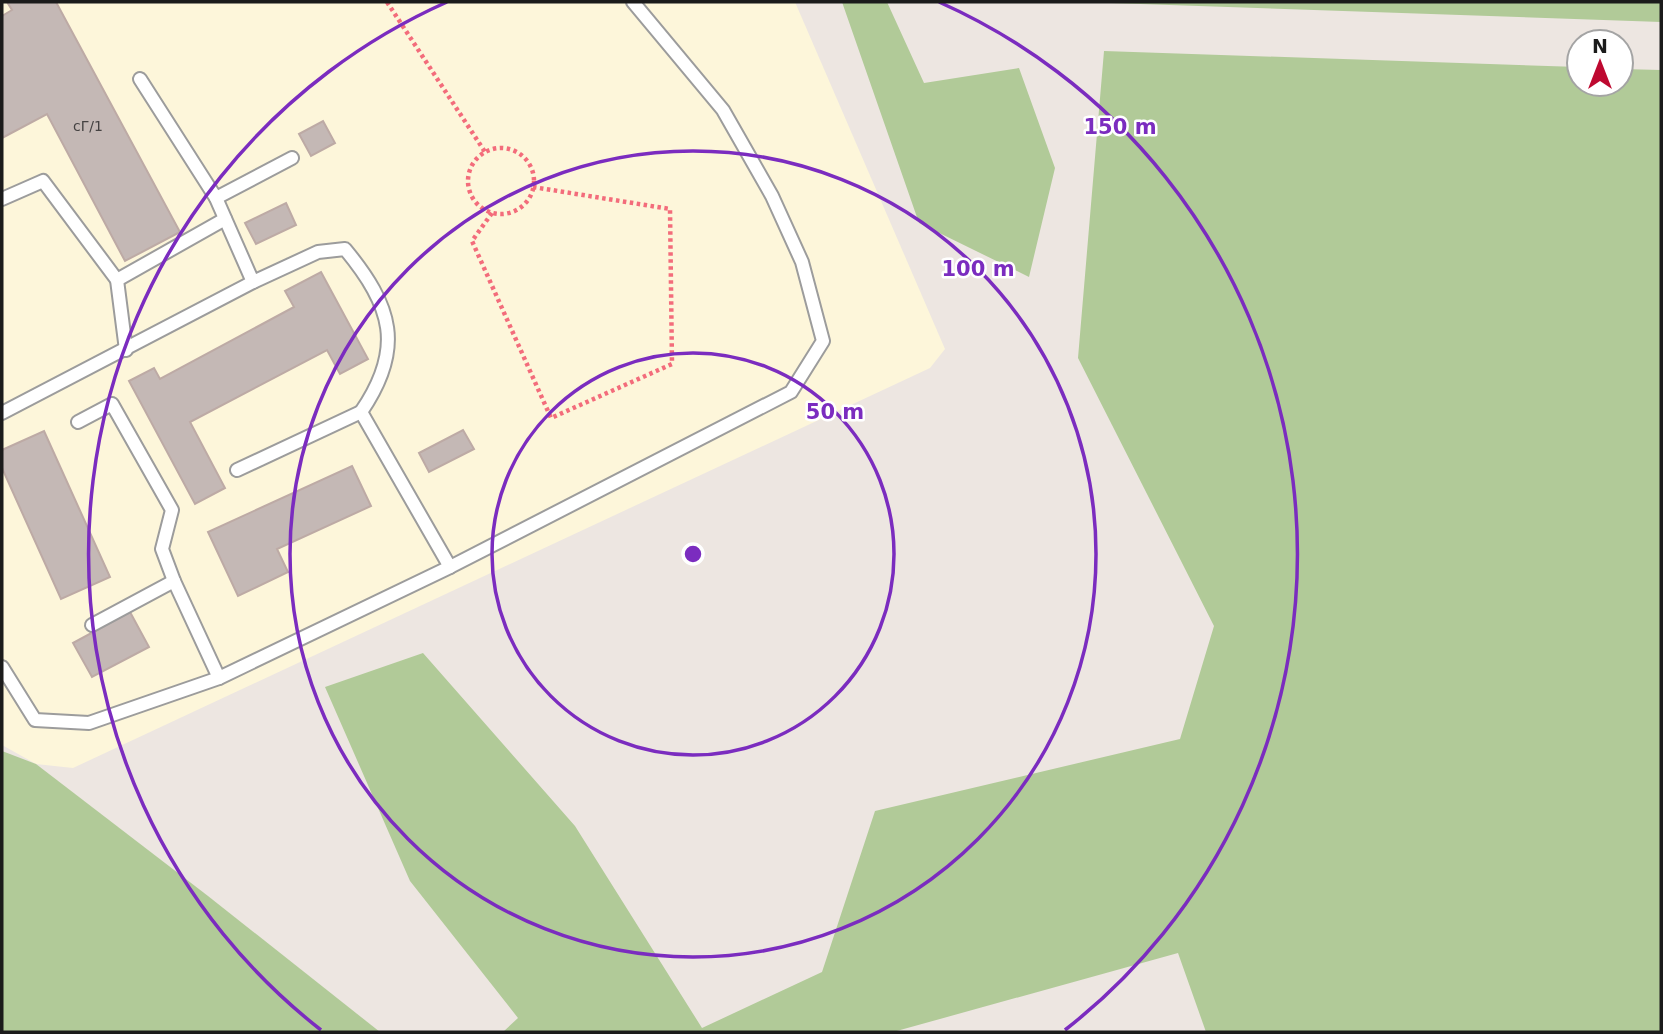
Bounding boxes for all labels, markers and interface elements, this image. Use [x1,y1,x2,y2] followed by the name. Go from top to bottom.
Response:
[1565,28,1635,98] north arrow
[1592,35,1608,57] text: N
[1083,115,1157,139] text: 150 m
[73,118,103,134] house number: сГ/1
[941,257,1015,281] text: 100 m
[806,400,864,424] text: 50 m
[681,542,705,566] centre of rings

